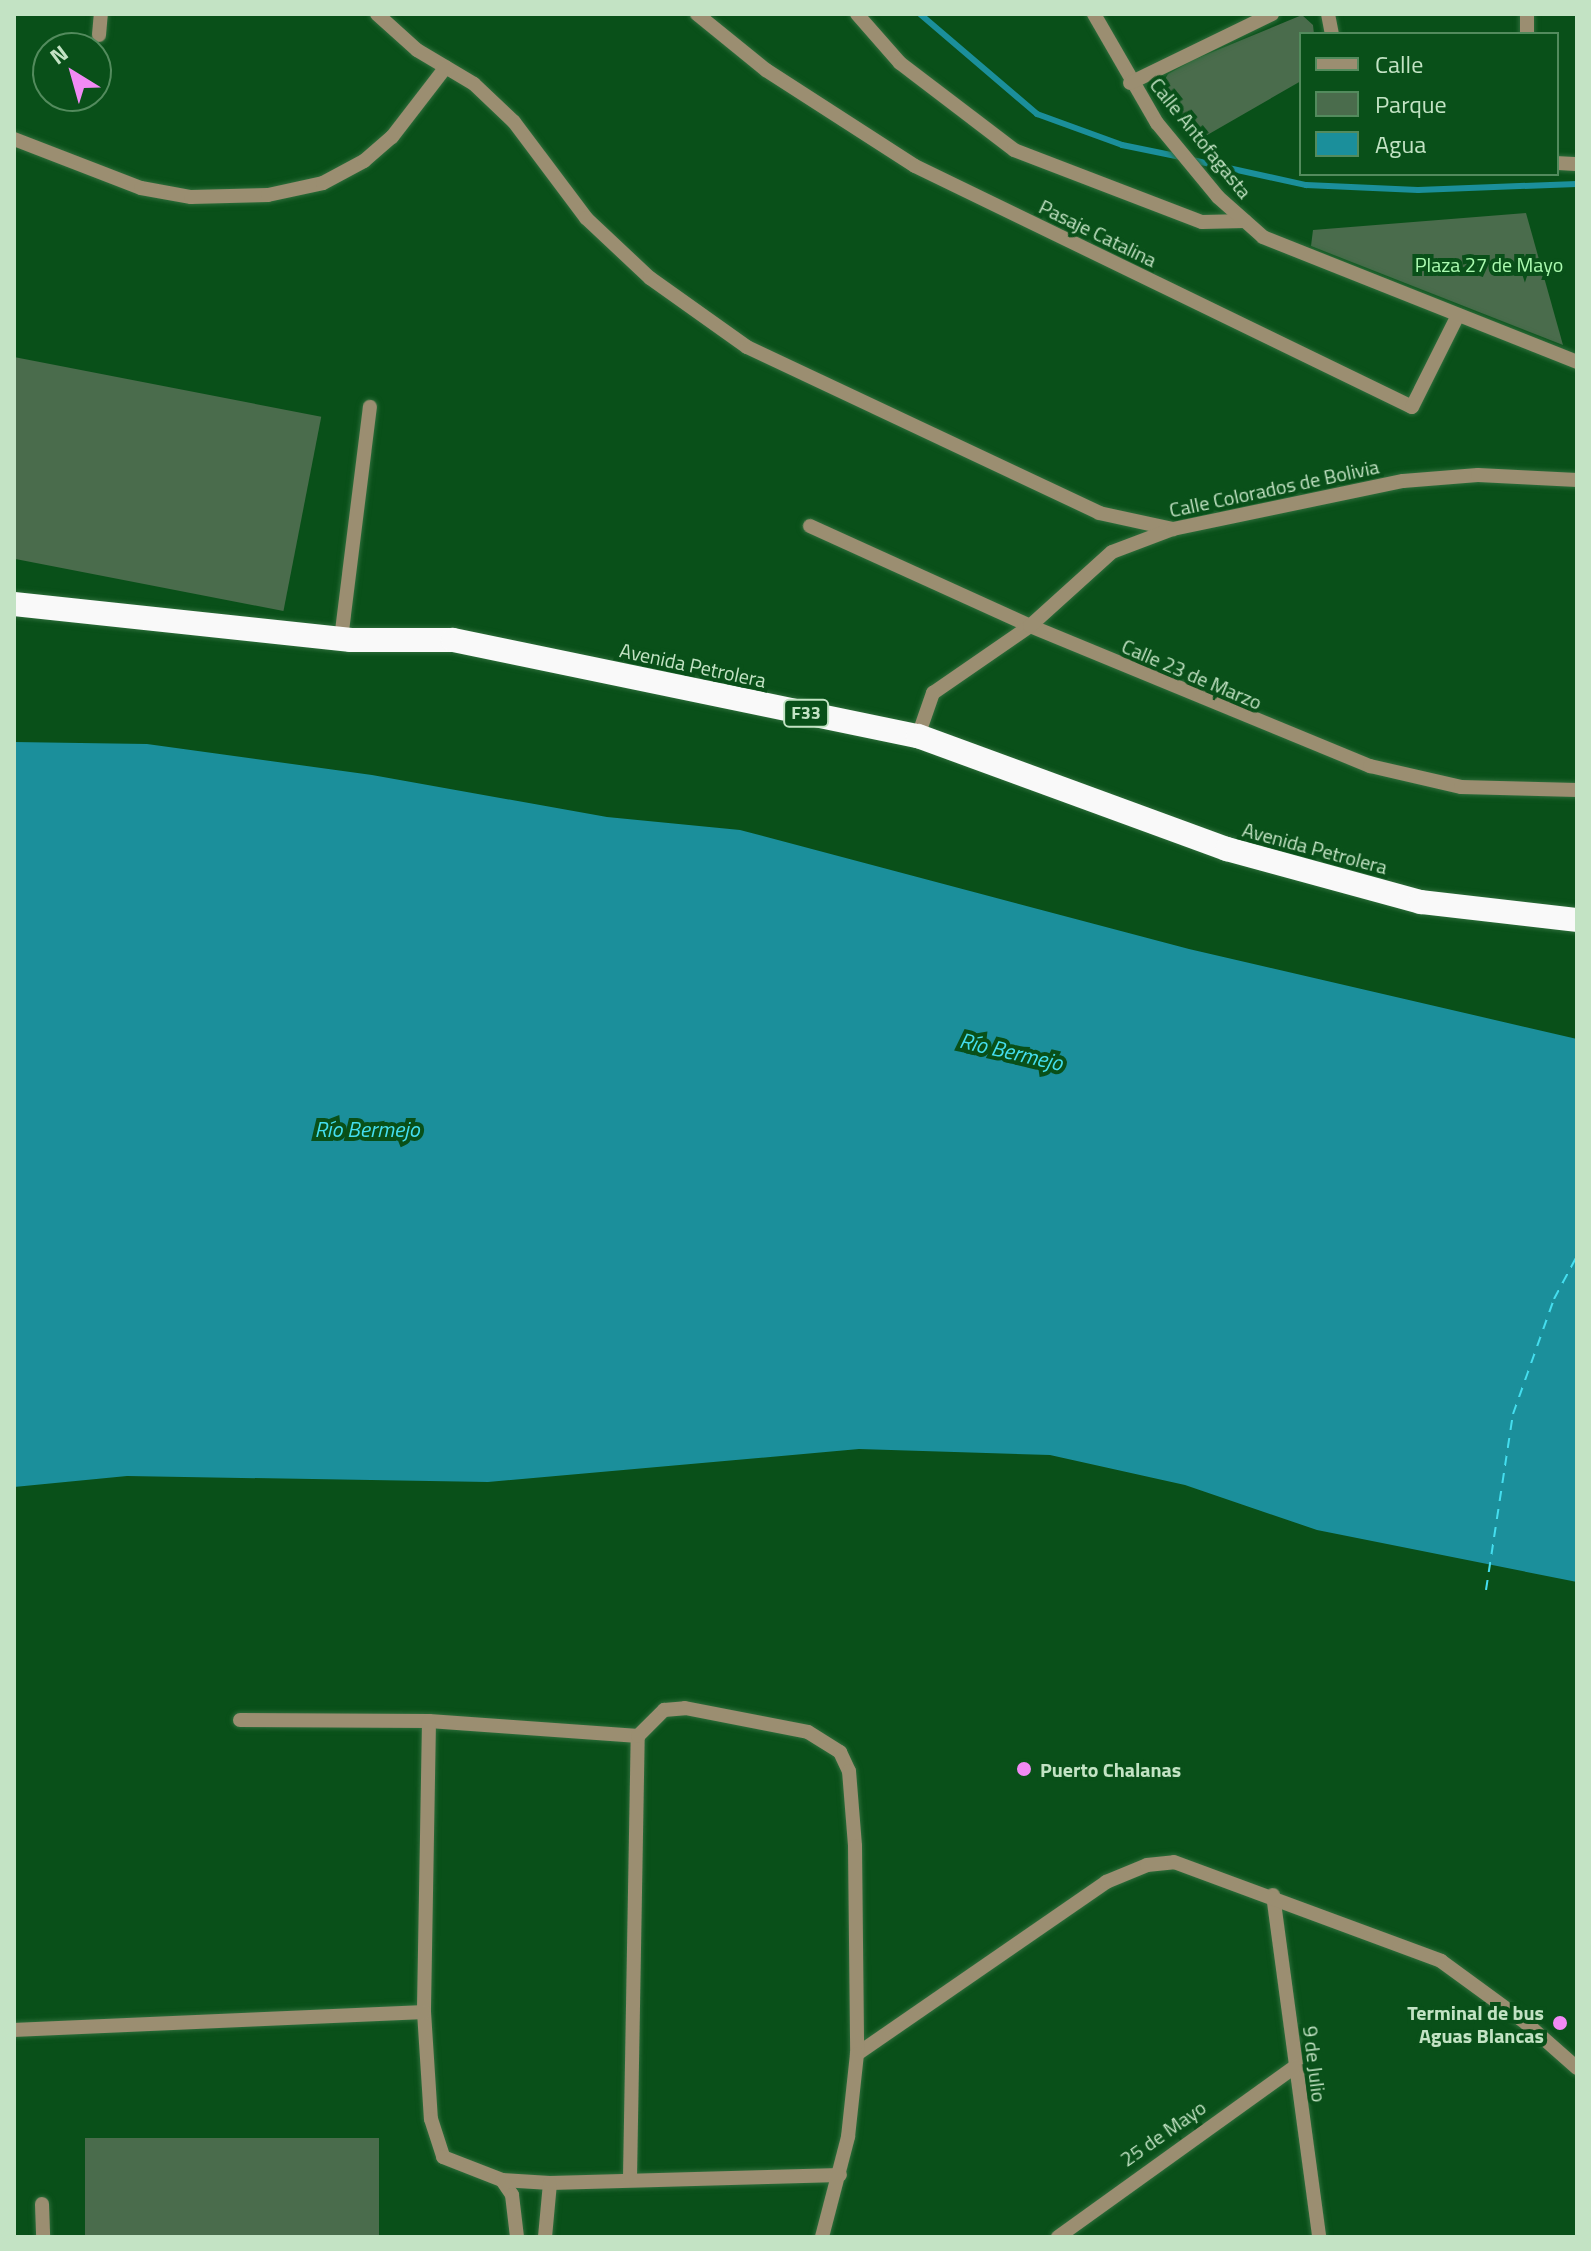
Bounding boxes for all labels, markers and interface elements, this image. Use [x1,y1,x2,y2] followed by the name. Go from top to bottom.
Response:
[32,32,112,112] north arrow
[1299,32,1559,176] legend
[42,36,75,73] text: N
[1375,46,1423,82] text: Calle
[1145,73,1257,203] street label: Calle Antofagasta
[1375,86,1447,122] text: Parque
[1375,126,1426,162] text: Agua
[1035,194,1161,272] street label: Pasaje Catalina
[1415,252,1563,276] park label: Plaza 27 de Mayo
[1167,454,1381,522] street label: Calle Colorados de Bolivia
[1118,634,1266,714] street label: Calle 23 de Marzo
[618,638,768,692] street label: Avenida Petrolera
[782,699,830,727] road number: F33
[1240,817,1390,879] street label: Avenida Petrolera
[957,1027,1065,1077] water label: Río Bermejo
[314,1117,420,1143] water label: Río Bermejo
[1040,1757,1181,1781] place label: Puerto Chalanas
[1015,1760,1033,1778] marker: Puerto Chalanas
[1407,2000,1544,2047] place label: Terminal de bus Aguas Blancas
[1551,2014,1569,2032] marker: Terminal de bus Aguas Blancas
[1298,2025,1332,2103] street label: 9 de Julio
[1116,2095,1210,2171] street label: 25 de Mayo

